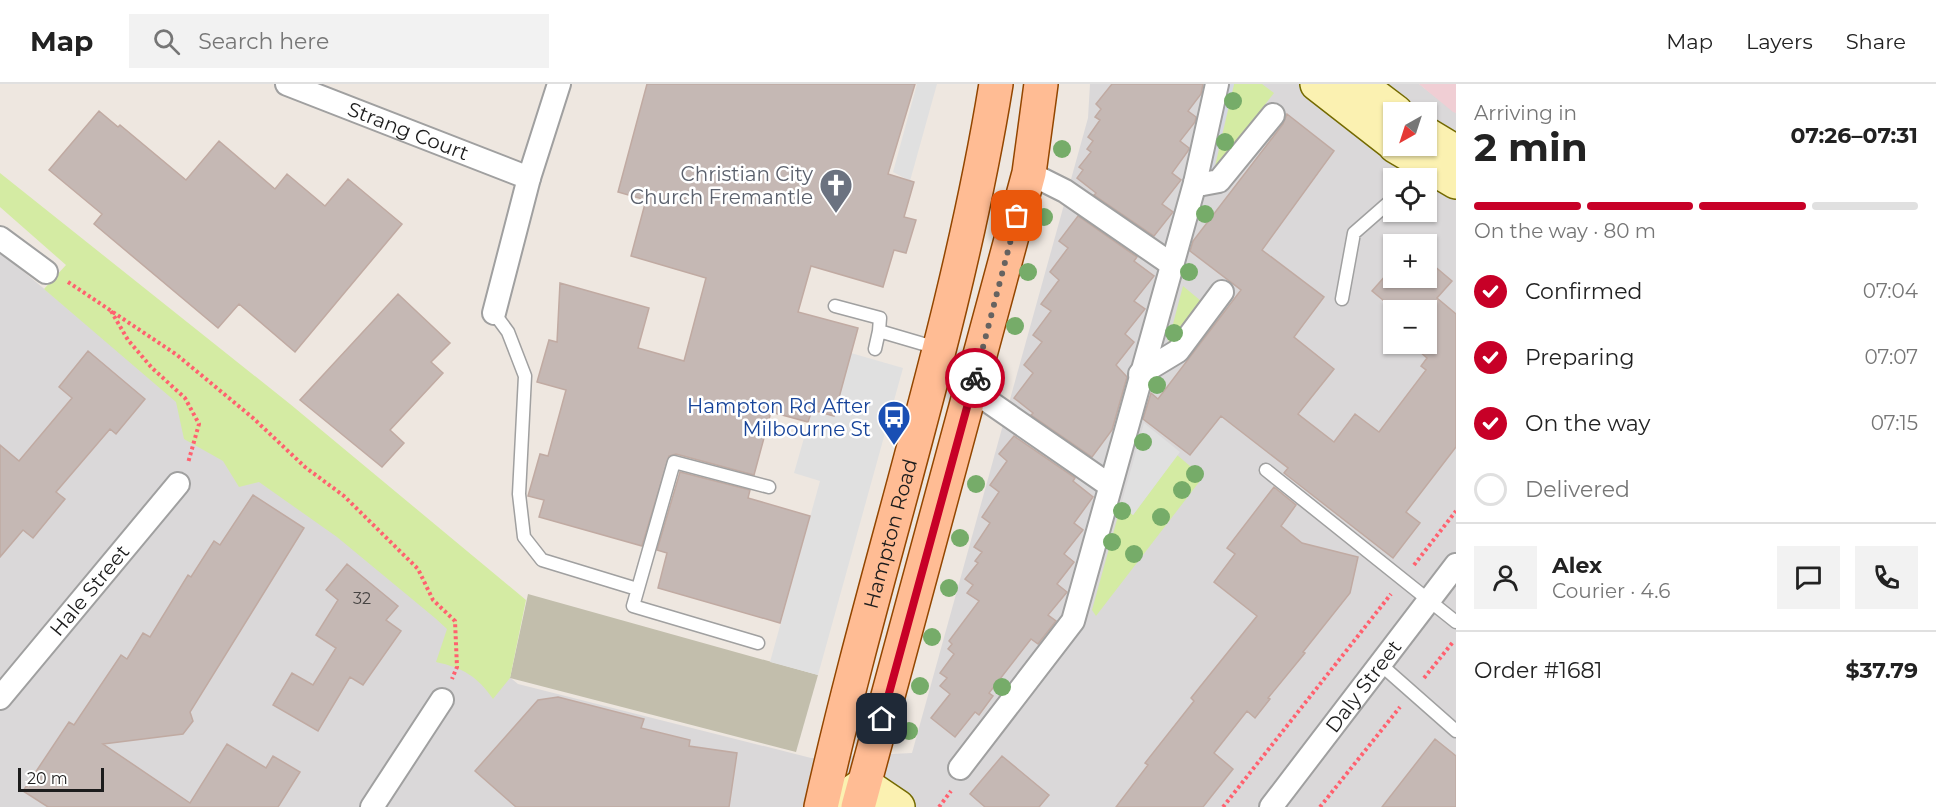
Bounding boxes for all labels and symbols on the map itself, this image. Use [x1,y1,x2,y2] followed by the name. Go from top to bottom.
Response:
[344,97,472,165] street label: Strang Court
[1383,102,1437,156] north arrow
[630,162,813,209] place label: Christian City Church Fremantle
[818,167,854,214] church icon: Christian City Church Fremantle
[991,190,1042,241] pin
[945,348,1005,408] courier
[687,394,871,441] place label: Hampton Rd After Milbourne St
[876,399,912,446] bus stop icon: Hampton Rd After Milbourne St
[859,456,922,611] street label: Hampton Road
[45,540,134,641] street label: Hale Street
[353,589,371,608] house number: 32
[1320,635,1406,737] street label: Daly Street
[856,693,907,744] pin
[18,765,104,792] scale bar

